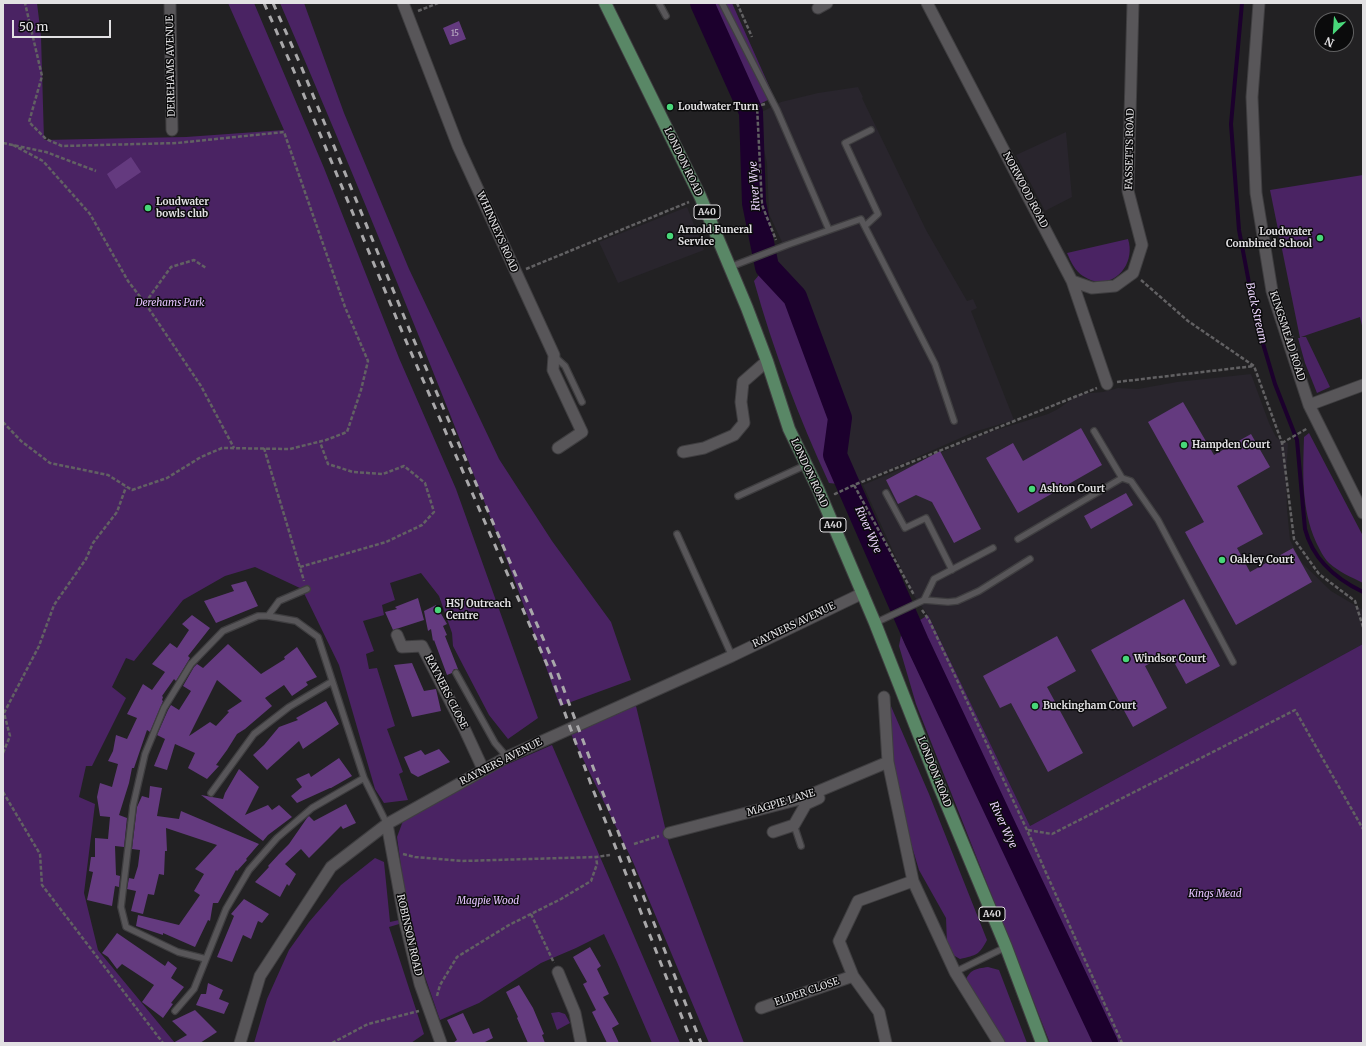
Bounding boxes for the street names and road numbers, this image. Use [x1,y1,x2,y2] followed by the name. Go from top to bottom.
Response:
[164,15,178,117] street label: DEREHAMS AVENUE
[1123,108,1137,190] street label: FASSETTS ROAD
[661,126,705,198] street label: LONDON ROAD
[1000,150,1050,230] street label: NORWOOD ROAD
[474,190,520,274] street label: WHINNEYS ROAD
[694,205,720,219] road number: A40
[1267,290,1307,382] street label: KINGSMEAD ROAD
[788,437,830,509] street label: LONDON ROAD
[820,518,846,532] road number: A40
[751,600,837,650] street label: RAYNERS AVENUE
[422,653,470,731] street label: RAYNERS CLOSE
[914,735,954,809] street label: LONDON ROAD
[458,736,544,788] street label: RAYNERS AVENUE
[745,787,817,819] street label: MAGPIE LANE
[394,893,424,977] street label: ROBINSON ROAD
[979,907,1005,921] road number: A40
[773,975,841,1009] street label: ELDER CLOSE

